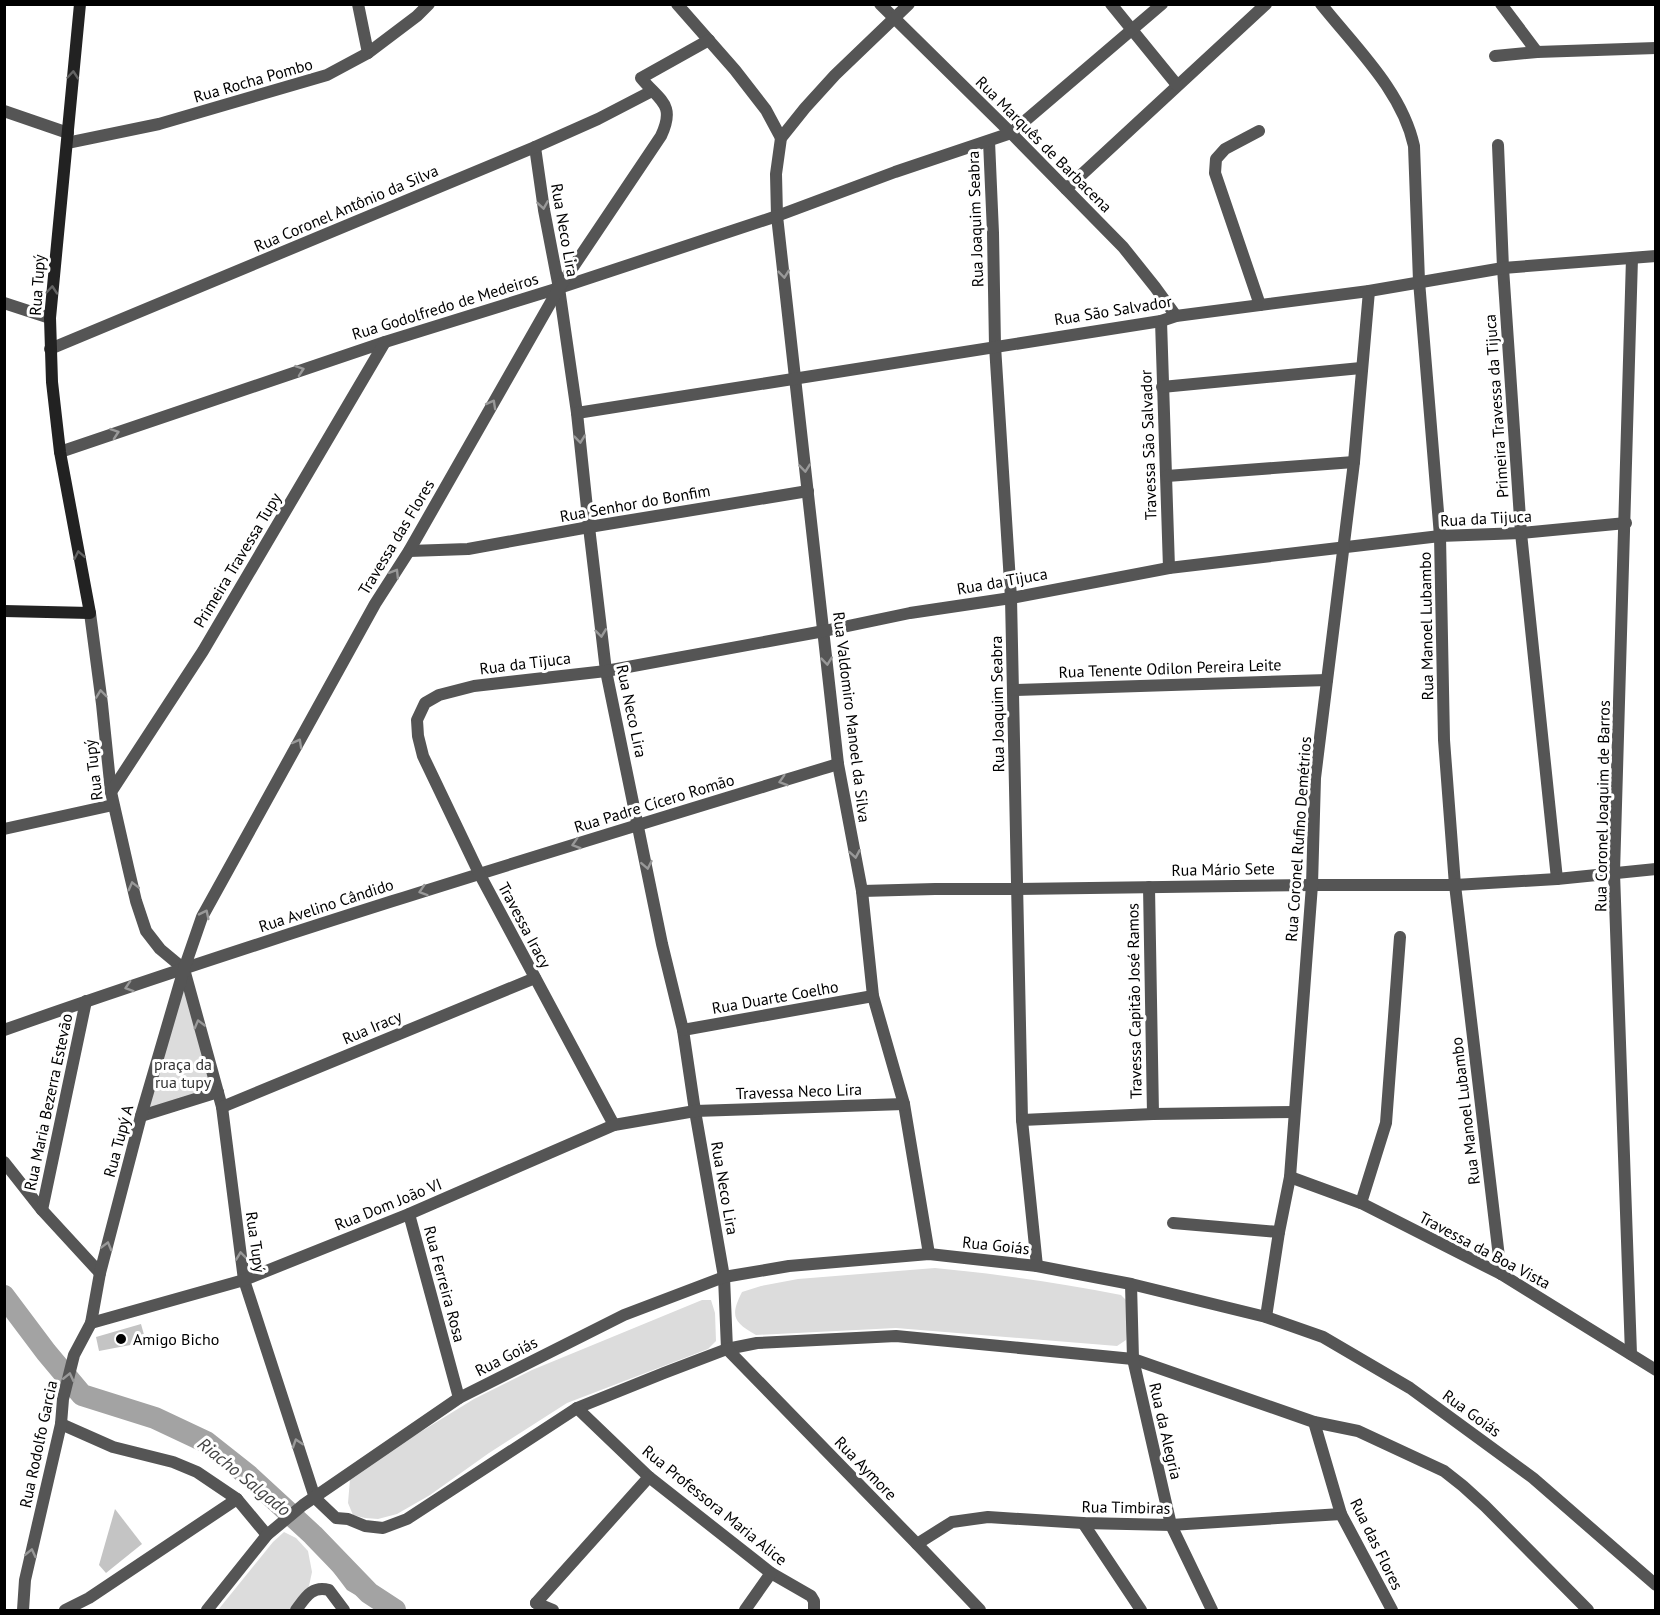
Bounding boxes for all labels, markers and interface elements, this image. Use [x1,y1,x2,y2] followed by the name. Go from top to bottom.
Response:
[191,53,315,107] street label: Rua Rocha Pombo
[66,70,79,79] one-way arrow
[972,72,1116,216] street label: Rua Marquês de Barbacena
[963,150,987,288] street label: Rua Joaquim Seabra
[251,160,441,256] street label: Rua Coronel Antônio da Silva
[547,182,583,278] street label: Rua Neco Lira
[537,200,549,210] one-way arrow
[25,253,49,316] street label: Rua Tupý
[349,268,541,344] street label: Rua Godolfredo de Medeiros
[777,269,789,278] one-way arrow
[45,286,58,295] one-way arrow
[1053,291,1174,329] street label: Rua São Salvador
[1480,313,1512,499] street label: Primeira Travessa da Tijuca
[294,365,305,378] one-way arrow
[1135,369,1161,521] street label: Travessa São Salvador
[484,400,496,410] one-way arrow
[109,427,120,440] one-way arrow
[573,435,586,444] one-way arrow
[798,463,811,472] one-way arrow
[354,475,439,598] street label: Travessa das Flores
[558,480,712,526] street label: Rua Senhor do Bonfim
[189,488,285,631] street label: Primeira Travessa Tupy
[1440,506,1532,530] street label: Rua da Tijuca
[73,551,86,561] one-way arrow
[1415,552,1437,700] street label: Rua Manoel Lubambo
[955,563,1049,599] street label: Rua da Tijuca
[387,569,398,580] one-way arrow
[829,610,875,824] street label: Rua Valdomiro Manoel da Silva
[595,628,607,637] one-way arrow
[986,635,1008,773] street label: Rua Joaquim Seabra
[478,647,572,679] street label: Rua da Tijuca
[1058,654,1282,682] street label: Rua Tenente Odilon Pereira Leite
[820,657,833,666] one-way arrow
[612,663,652,759] street label: Rua Neco Lira
[95,690,107,699] one-way arrow
[1590,700,1614,912] street label: Rua Coronel Joaquim de Barros
[1281,736,1315,942] street label: Rua Coronel Rufino Demétrios
[79,738,107,802] street label: Rua Tupý
[291,739,302,749] one-way arrow
[571,769,737,837] street label: Rua Padre Cícero Romão
[778,774,788,786] one-way arrow
[571,837,582,849] one-way arrow
[848,849,861,859] one-way arrow
[1171,858,1275,880] street label: Rua Mário Sete
[640,860,653,870] one-way arrow
[256,874,396,936] street label: Rua Avelino Cândido
[494,879,556,972] street label: Travessa Iracy
[127,881,140,891] one-way arrow
[418,884,429,897] one-way arrow
[1122,903,1146,1099] street label: Travessa Capitão José Ramos
[197,909,209,920] one-way arrow
[710,976,840,1018] street label: Rua Duarte Coelho
[124,980,135,992] one-way arrow
[339,1005,405,1048] street label: Rua Iracy
[19,1012,77,1192] street label: Rua Maria Bezerra Estevão
[194,1019,207,1029] one-way arrow
[1446,1036,1484,1186] street label: Rua Manoel Lubambo
[154,1054,212,1092] park label: praça da rua tupy
[736,1079,862,1103] street label: Travessa Neco Lira
[99,1102,137,1179] street label: Rua Tupý A
[707,1140,743,1236] street label: Rua Neco Lira
[332,1173,444,1235] street label: Rua Dom João VI
[1416,1207,1554,1293] street label: Travessa da Boa Vista
[242,1210,270,1274] street label: Rua Tupý
[420,1224,470,1344] street label: Rua Ferreira Rosa
[961,1232,1031,1259] street label: Rua Goiás
[100,1241,112,1251] one-way arrow
[235,1252,248,1261] one-way arrow
[133,1329,219,1349] place label: Amigo Bicho
[114,1332,128,1346] marker: Amigo Bicho
[471,1332,541,1380] street label: Rua Goiás
[61,1372,74,1382] one-way arrow
[15,1378,61,1510] street label: Rua Rodolfo Garcia
[1145,1381,1187,1481] street label: Rua da Alegria
[1439,1385,1505,1441] street label: Rua Goiás
[193,1432,295,1521] water label: Riacho Salgado
[831,1432,901,1504] street label: Rua Aymore
[291,1438,304,1449] one-way arrow
[639,1440,791,1570] street label: Rua Professora Maria Alice
[1346,1495,1408,1593] street label: Rua das Flores
[1081,1496,1171,1518] street label: Rua Timbiras
[24,1548,37,1558] one-way arrow

